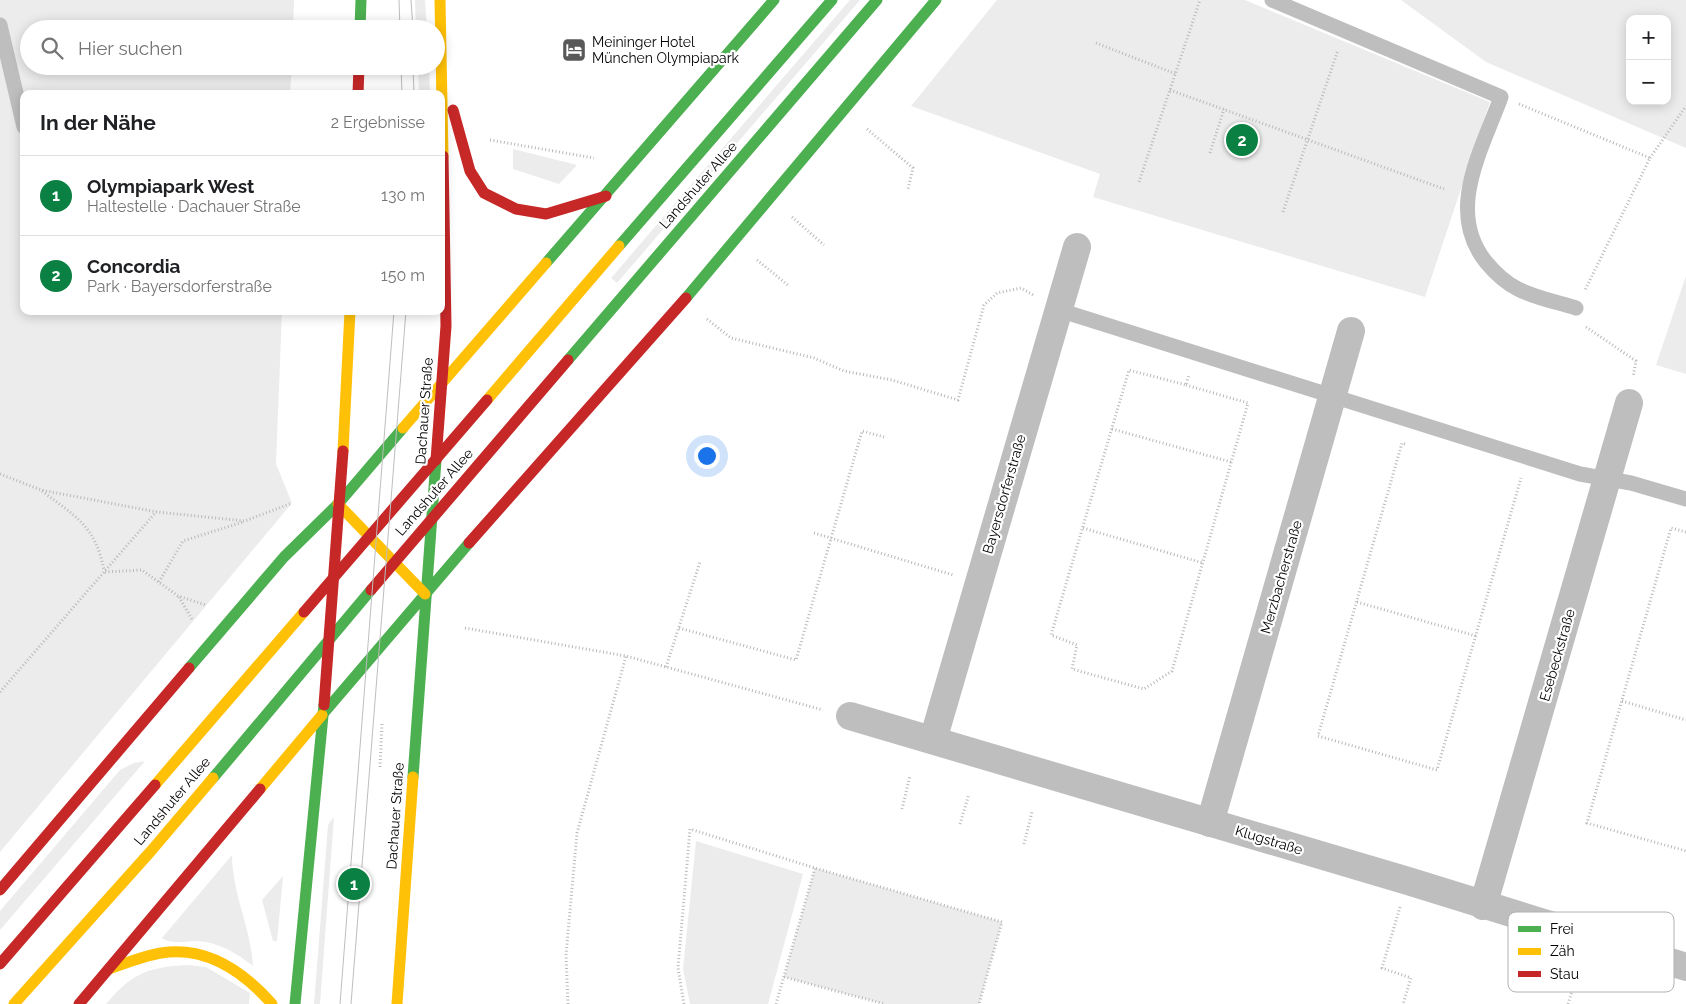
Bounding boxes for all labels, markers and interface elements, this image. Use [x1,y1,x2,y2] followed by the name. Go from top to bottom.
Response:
[1626,15,1671,105] map controls
[1626,15,1671,60] button: +
[20,20,445,75] search box
[38,34,66,62] icon: search
[592,34,740,66] place label: Meininger Hotel München Olympiapark
[78,37,183,59] text: Hier suchen
[561,37,587,63] hotel icon: Meininger Hotel München Olympiapark
[1626,60,1671,105] button: −
[40,110,156,135] text: In der Nähe
[331,113,425,132] text: 2 Ergebnisse
[1226,121,1258,159] pin: 2
[656,138,740,232] street label: Landshuter Allee
[87,175,254,197] text: Olympiapark West
[52,186,60,205] text: 1
[381,186,425,205] text: 130 m
[87,197,301,216] text: Haltestelle · Dachauer Straße
[87,255,180,277] text: Concordia
[51,266,61,285] text: 2
[381,266,425,285] text: 150 m
[87,277,272,296] text: Park · Bayersdorferstraße
[412,357,436,465] street label: Dachauer Straße
[979,433,1029,555] street label: Bayersdorferstraße
[694,443,720,469] your location
[392,445,476,539] street label: Landshuter Allee
[1257,518,1305,636] street label: Merzbacherstraße
[1536,607,1578,703] street label: Esebeckstraße
[131,754,213,848] street label: Landshuter Allee
[383,762,407,870] street label: Dachauer Straße
[1233,822,1305,858] street label: Klugstraße
[338,865,370,903] pin: 1
[1508,912,1674,992] legend
[1550,921,1574,937] text: Frei
[1550,943,1575,959] text: Zäh
[1550,966,1579,982] text: Stau

